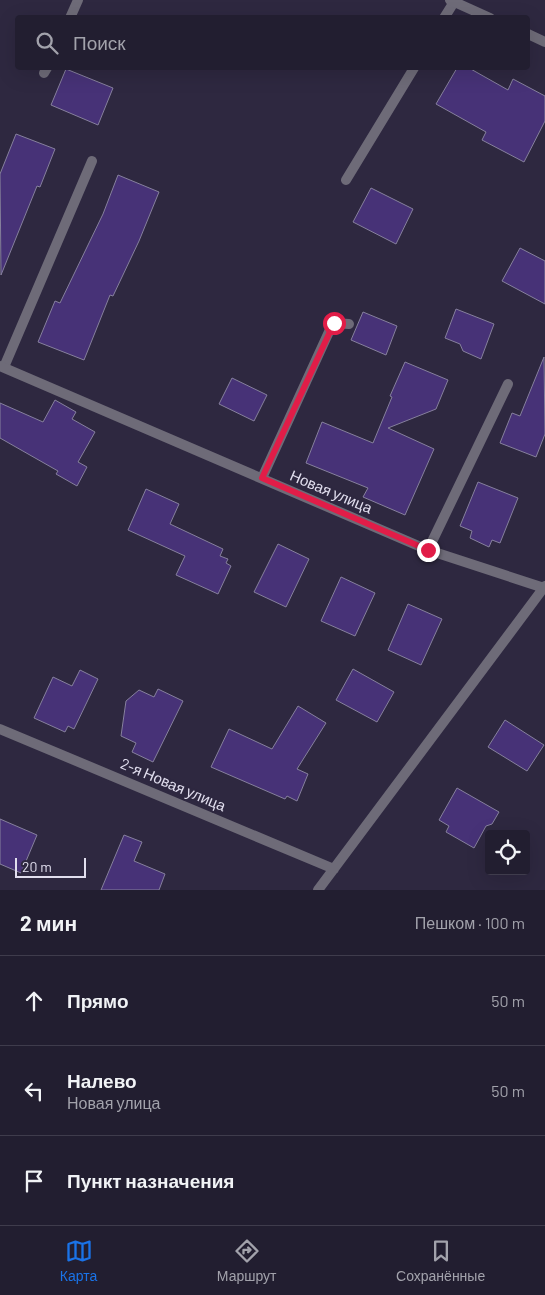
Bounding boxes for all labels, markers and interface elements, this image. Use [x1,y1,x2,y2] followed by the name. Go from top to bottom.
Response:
[15,15,530,70] search box
[33,29,61,57] icon: search
[73,31,126,54] text: Поиск
[323,312,346,335] route start
[288,466,376,517] street label: Новая улица
[417,539,440,562] route end
[118,754,229,815] street label: 2-я Новая улица
[485,830,530,875] map controls
[485,830,530,875] button: locate
[15,855,86,878] scale bar
[22,858,52,875] text: 20 m
[20,910,77,935] text: 2 мин
[415,913,525,932] text: Пешком · 100 m
[20,987,48,1015] icon: ahead
[67,989,129,1012] text: Прямо
[491,991,525,1010] text: 50 m
[67,1069,137,1092] text: Налево
[20,1077,48,1105] icon: left
[491,1081,525,1100] text: 50 m
[67,1093,161,1112] text: Новая улица
[20,1167,48,1195] icon: arrive
[67,1169,234,1192] text: Пункт назначения
[60,1237,97,1284] tab: Карта
[217,1237,276,1284] tab: Маршрут
[396,1237,485,1284] tab: Сохранённые

